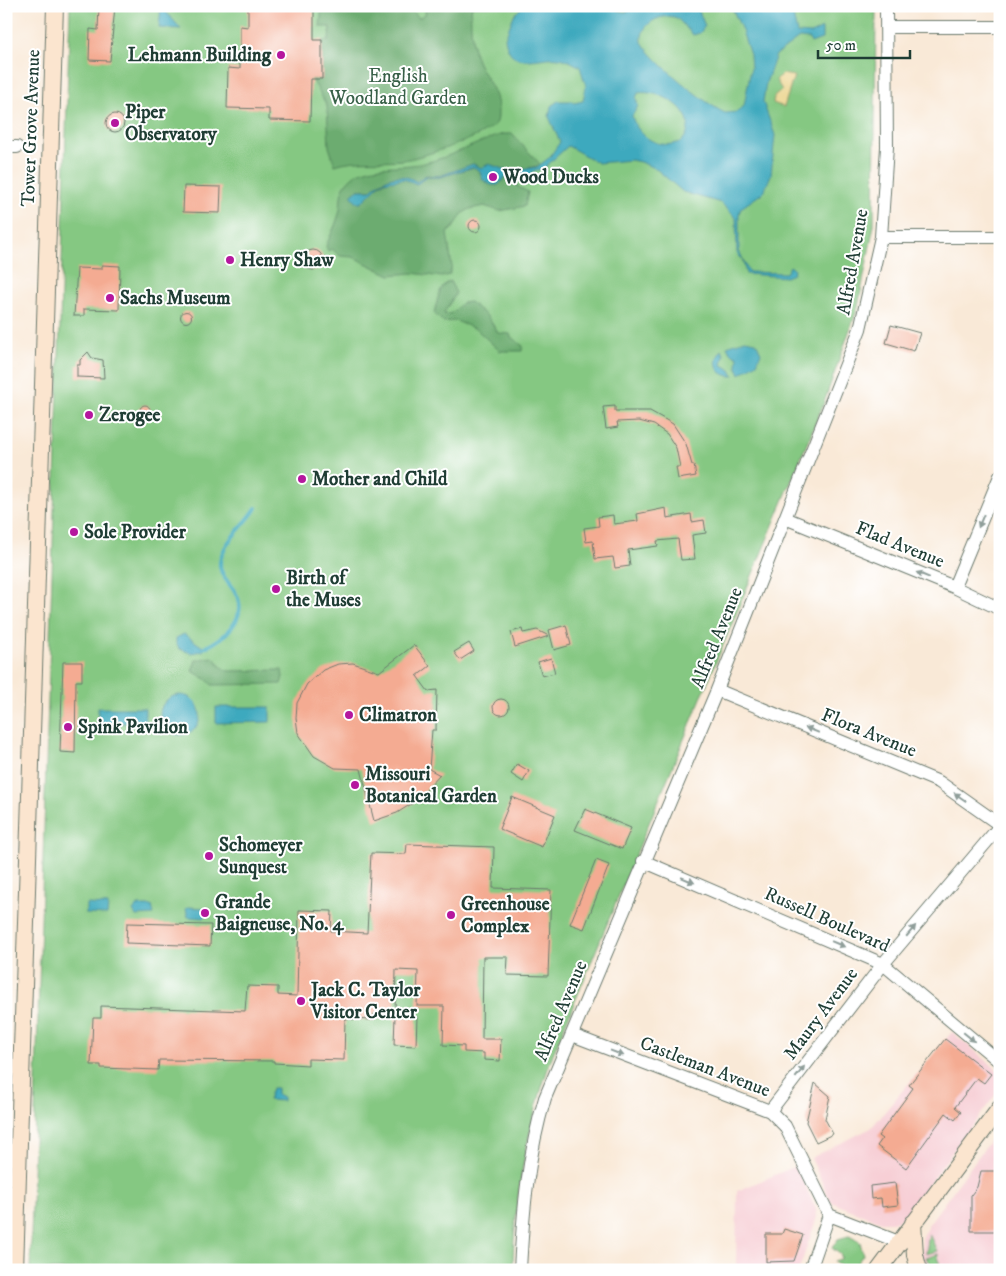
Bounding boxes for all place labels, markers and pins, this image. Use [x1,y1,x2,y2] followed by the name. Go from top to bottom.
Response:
[128,44,272,67] place label: Lehmann Building
[275,49,287,61] marker: Lehmann Building
[125,101,218,146] place label: Piper Observatory
[109,117,121,129] marker: Piper Observatory
[502,166,599,189] place label: Wood Ducks
[487,171,499,183] marker: Wood Ducks
[240,249,335,272] place label: Henry Shaw
[224,254,236,266] marker: Henry Shaw
[120,287,231,310] place label: Sachs Museum
[104,292,116,304] marker: Sachs Museum
[99,404,161,427] place label: Zerogee
[83,409,95,421] marker: Zerogee
[312,468,448,491] place label: Mother and Child
[296,473,308,485] marker: Mother and Child
[84,521,187,544] place label: Sole Provider
[68,526,80,538] marker: Sole Provider
[286,567,361,612] place label: Birth of the Muses
[270,583,282,595] marker: Birth of the Muses
[359,704,438,727] place label: Climatron
[343,709,355,721] marker: Climatron
[78,716,189,739] place label: Spink Pavilion
[62,721,74,733] marker: Spink Pavilion
[365,763,498,808] place label: Missouri Botanical Garden
[349,779,361,791] marker: Missouri Botanical Garden
[219,834,303,880] place label: Schomeyer Sunquest
[203,850,215,862] marker: Schomeyer Sunquest
[215,891,345,936] place label: Grande Baigneuse, No. 4
[461,893,550,938] place label: Greenhouse Complex
[199,907,211,919] marker: Grande Baigneuse, No. 4
[445,909,457,921] marker: Greenhouse Complex
[309,979,421,1024] place label: Jack C. Taylor Visitor Center
[295,995,307,1007] marker: Jack C. Taylor Visitor Center

